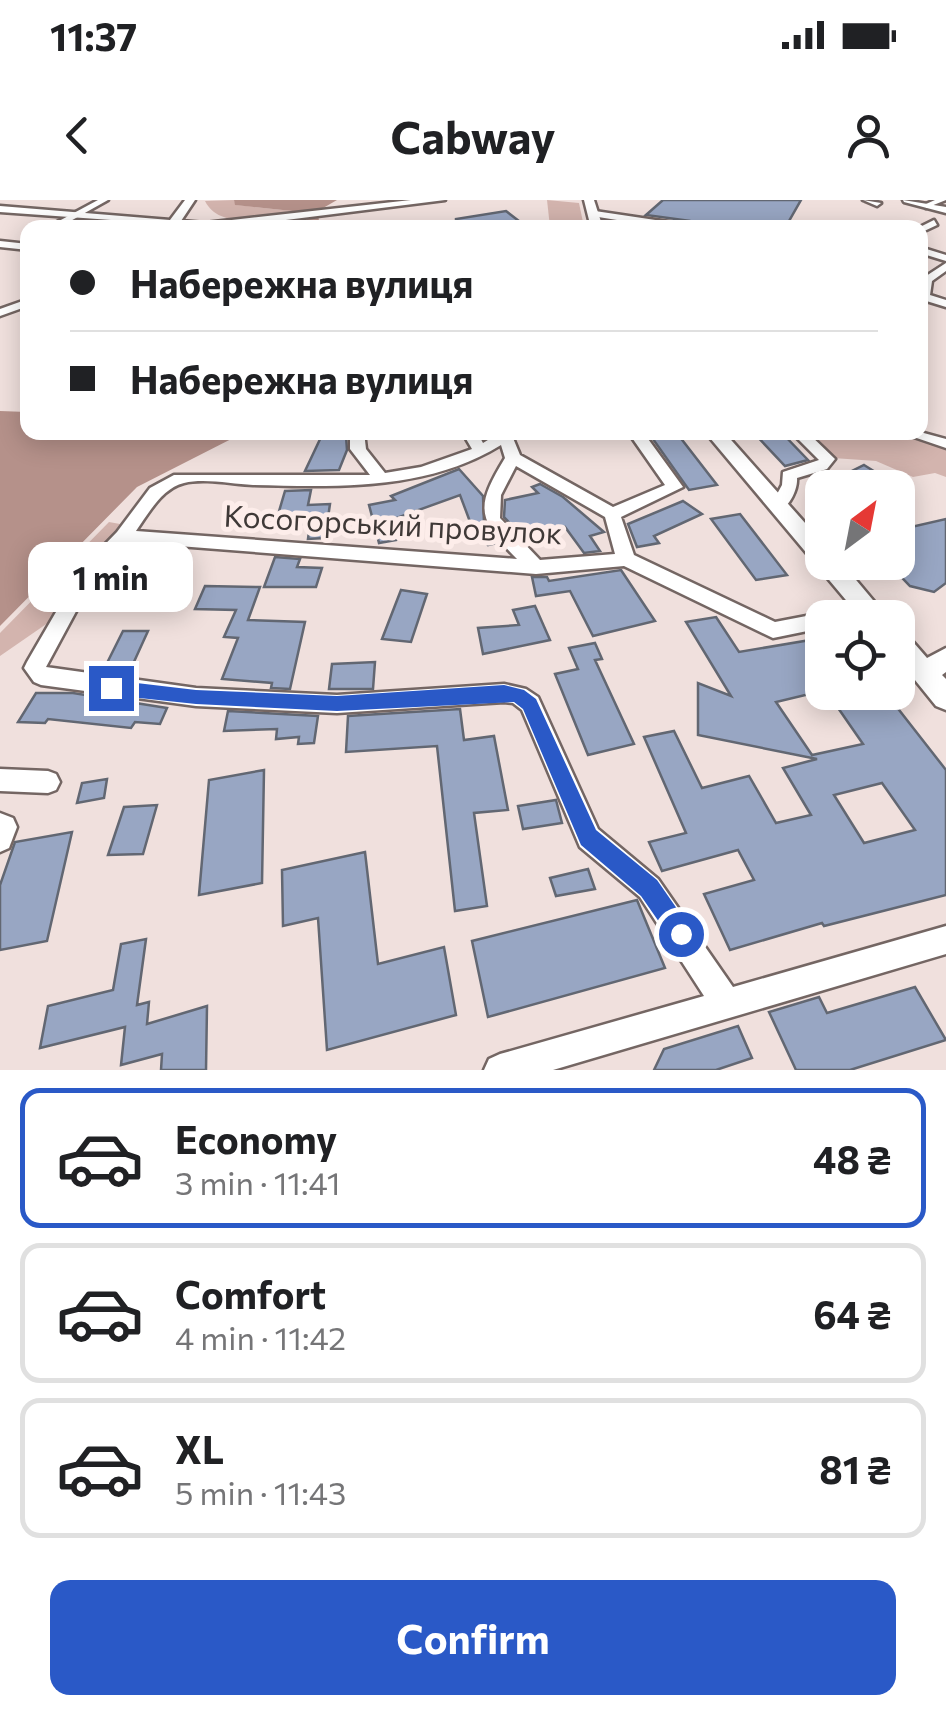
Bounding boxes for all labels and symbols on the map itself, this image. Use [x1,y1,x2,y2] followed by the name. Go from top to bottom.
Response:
[805,470,915,580] north arrow
[223,496,563,550] street label: Косогорський провулок
[28,543,194,613] callout: 1 min
[89,666,134,711] route end
[659,912,704,957] route start

